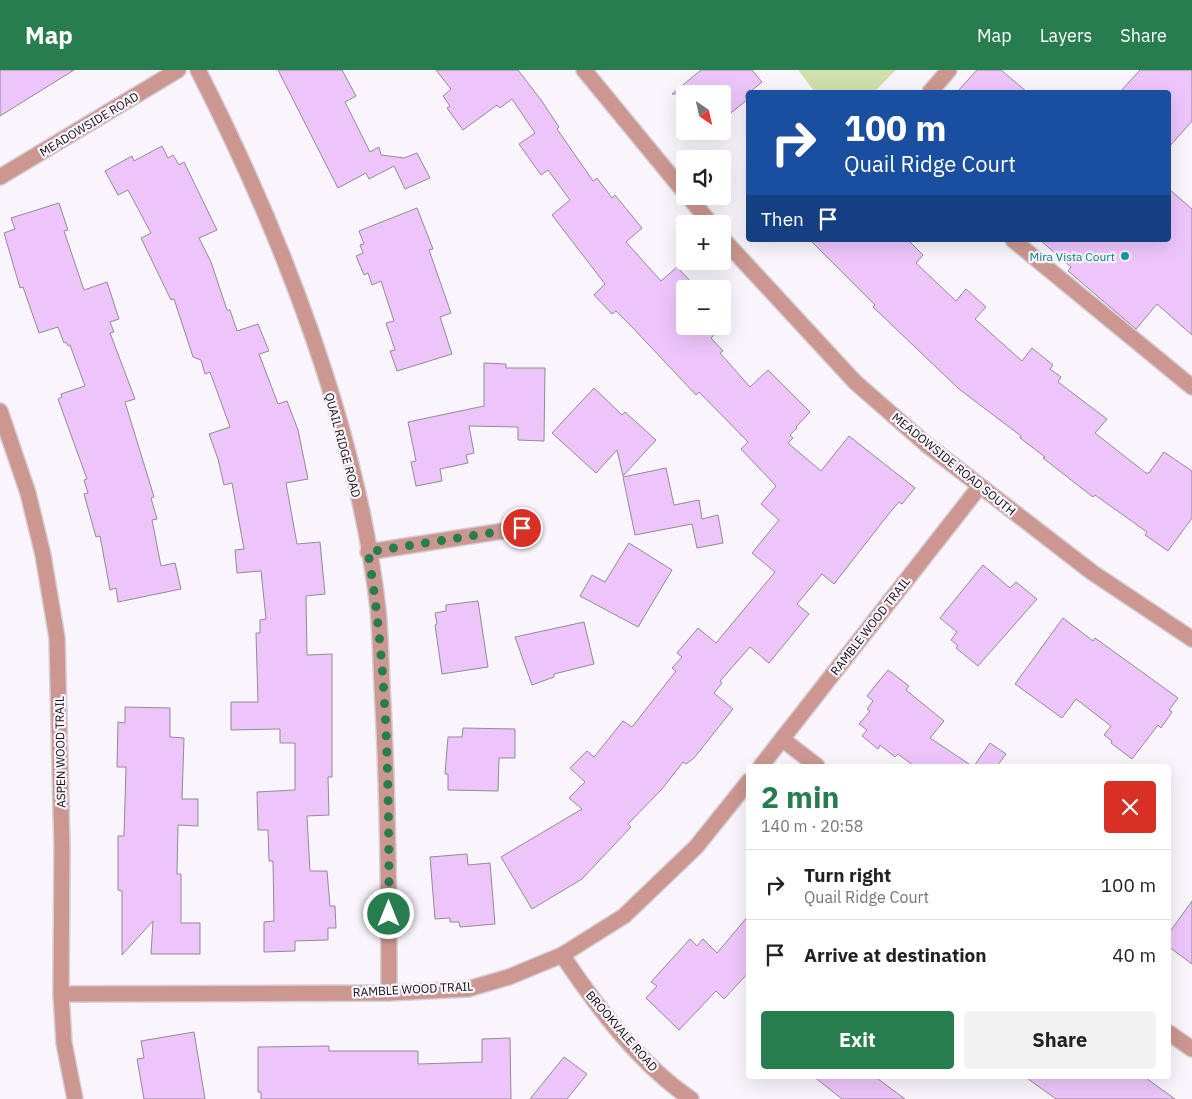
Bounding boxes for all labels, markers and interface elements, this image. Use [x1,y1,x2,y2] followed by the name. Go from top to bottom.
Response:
[25,19,73,51] text: Map
[977,24,1012,47] text: Map
[1040,24,1092,47] text: Layers
[1120,24,1167,47] text: Share
[676,85,731,140] north arrow
[676,85,731,335] map controls
[37,88,141,160] street label: MEADOWSIDE ROAD
[844,105,947,151] text: 100 m
[761,110,826,175] icon: right
[844,149,1016,178] text: Quail Ridge Court
[676,150,731,205] button: sound
[814,205,842,233] icon: arrive
[761,207,804,231] text: Then
[676,215,731,270] button: +
[1029,249,1115,264] place label: Mira Vista Court
[1119,250,1131,262] marker: Mira Vista Court
[676,280,731,335] button: −
[322,391,364,499] street label: QUAIL RIDGE ROAD
[889,409,1019,519] street label: MEADOWSIDE ROAD SOUTH
[501,507,543,549] pin
[508,514,536,542] icon: arrive
[827,574,913,678] street label: RAMBLE WOOD TRAIL
[52,696,68,808] street label: ASPEN WOOD TRAIL
[761,777,839,816] text: 2 min
[1104,781,1156,833] button: close
[761,816,863,836] text: 140 m · 20:58
[804,863,891,887] text: Turn right
[761,871,789,899] icon: right
[1101,873,1156,897] text: 100 m
[362,887,414,939] position arrow
[804,887,929,907] text: Quail Ridge Court
[761,941,789,969] icon: arrive
[804,943,987,967] text: Arrive at destination
[1112,943,1156,967] text: 40 m
[352,978,474,1000] street label: RAMBLE WOOD TRAIL
[583,988,661,1074] street label: BROOKVALE ROAD
[761,1011,954,1069] button: Exit
[964,1011,1156,1069] button: Share

